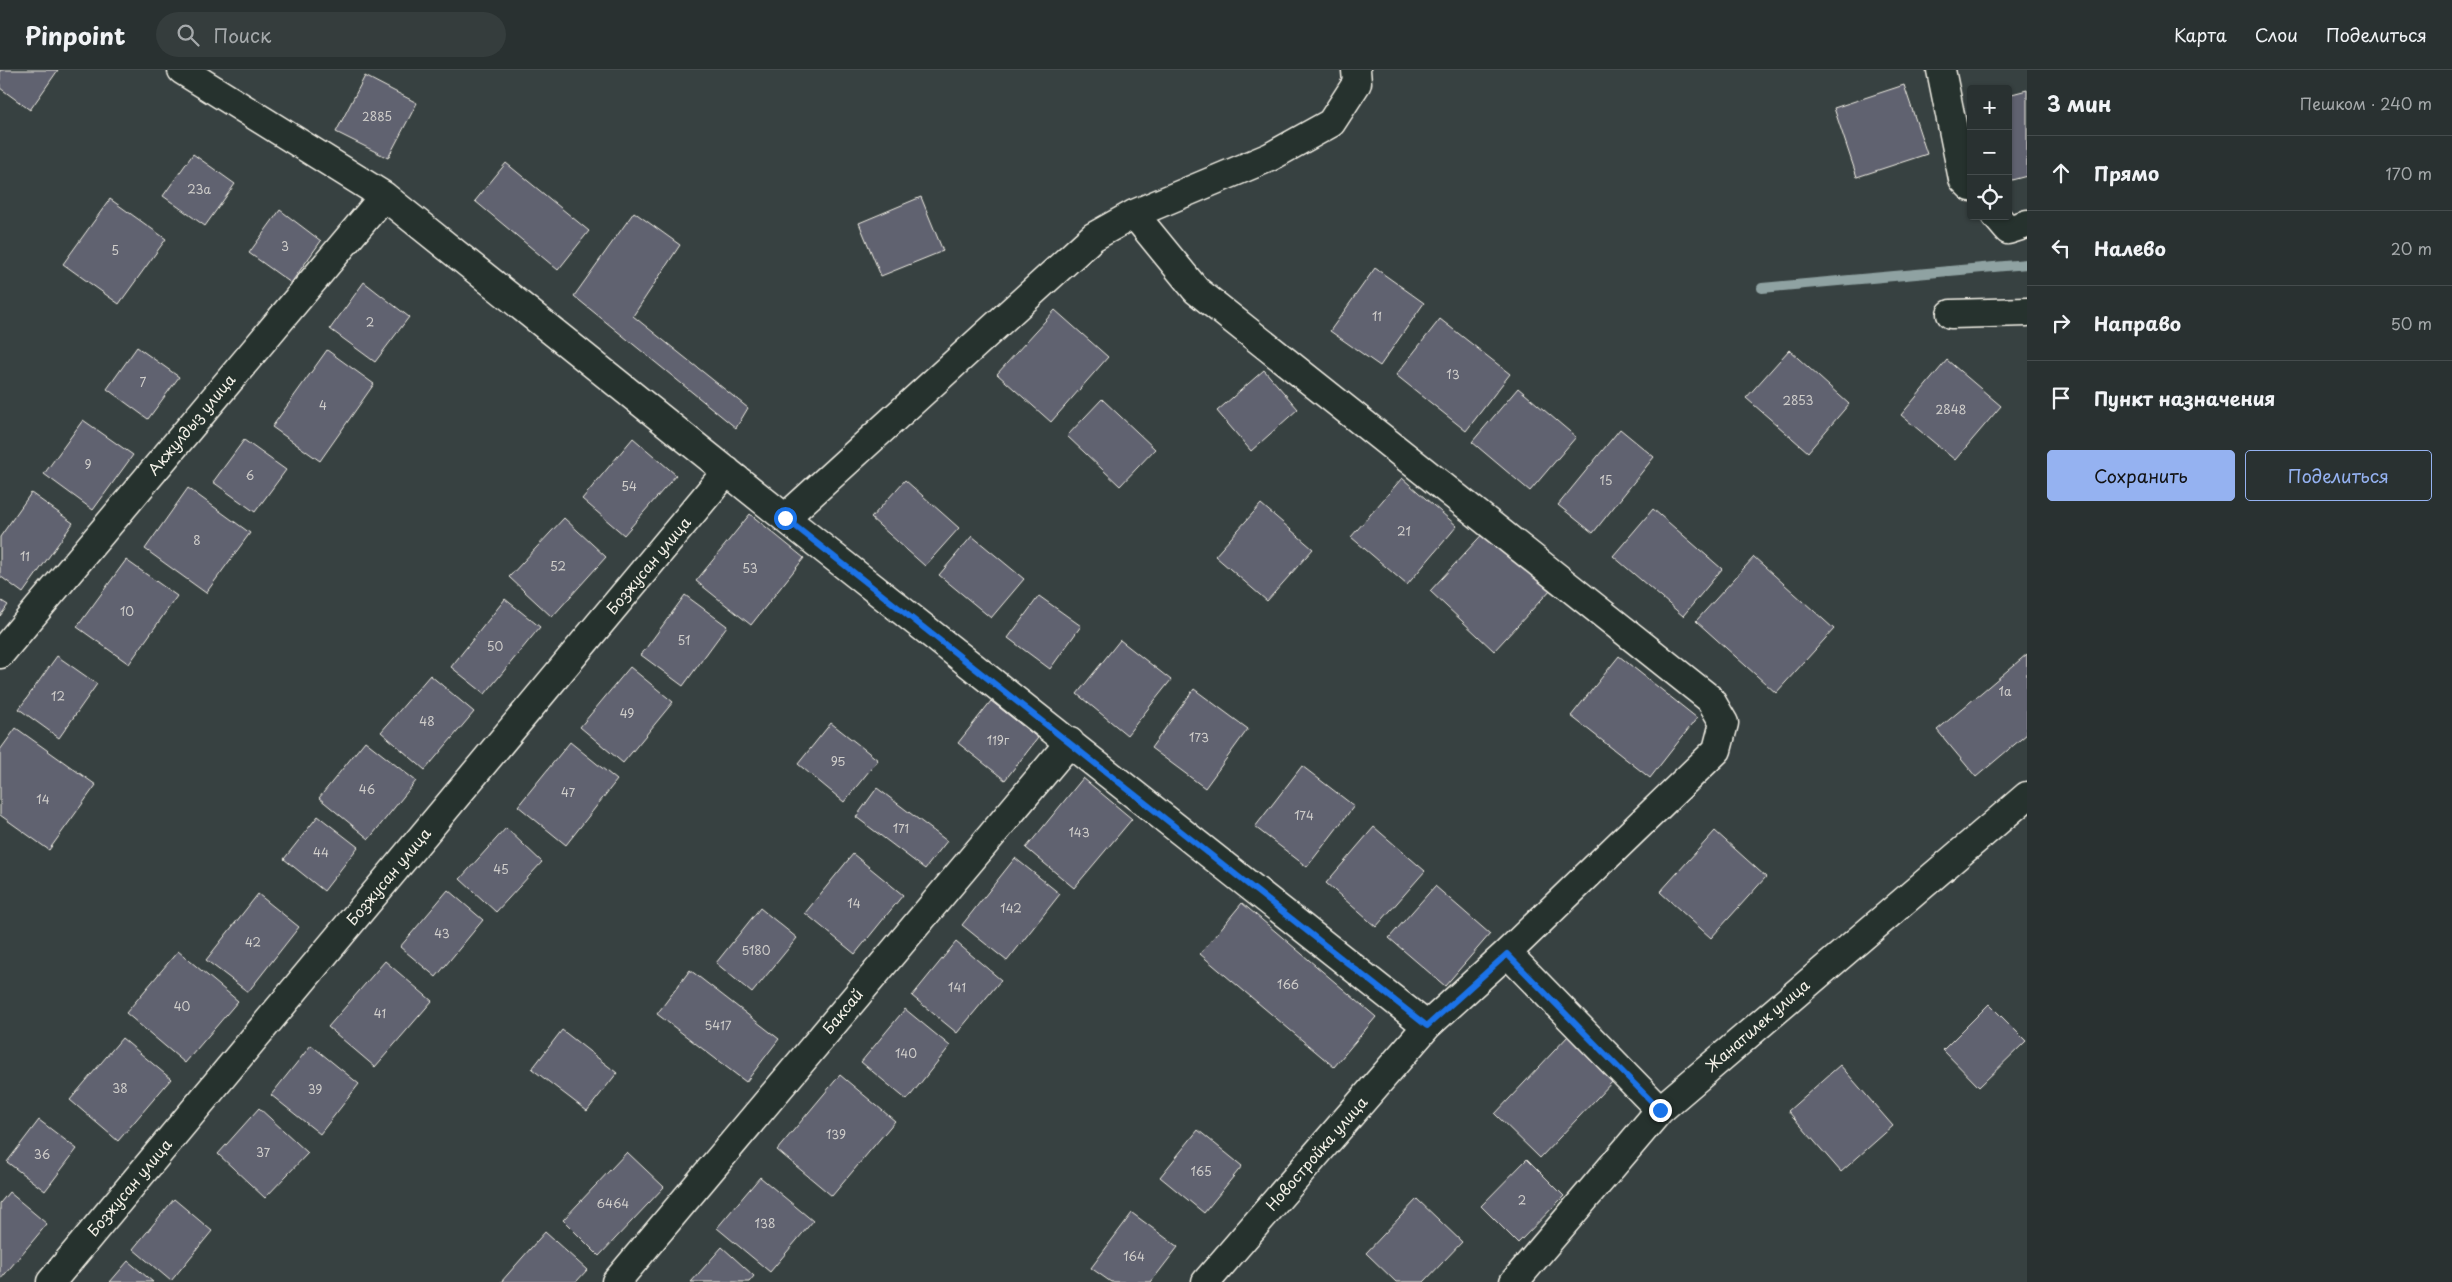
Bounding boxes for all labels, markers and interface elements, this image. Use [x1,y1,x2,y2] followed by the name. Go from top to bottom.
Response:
[156,12,506,57] search box
[25,17,126,53] text: Pinpoint
[174,21,202,49] icon: search
[214,21,271,49] text: Поиск
[2174,21,2227,48] text: Карта
[2255,21,2298,48] text: Слои
[2326,21,2427,48] text: Поделиться
[1967,85,2012,220] map controls
[1967,85,2012,130] button: +
[2047,87,2111,119] text: 3 мин
[2300,91,2432,115] text: Пешком · 240 m
[362,107,392,125] house number: 2885
[1967,130,2012,175] button: −
[2047,159,2075,187] icon: ahead
[2094,159,2159,187] text: Прямо
[2386,161,2432,185] text: 170 m
[1967,175,2012,220] button: locate
[187,180,211,198] house number: 23а
[2047,234,2075,262] icon: left
[2094,234,2166,262] text: Налево
[2391,236,2432,260] text: 20 m
[281,237,289,255] house number: 3
[111,241,119,259] house number: 5
[1372,307,1382,325] house number: 11
[2047,309,2075,337] icon: right
[2094,309,2181,337] text: Направо
[2391,311,2432,335] text: 50 m
[366,313,374,331] house number: 2
[1446,365,1460,383] house number: 13
[142,368,240,480] street label: Акжулдыз улица
[140,373,147,391] house number: 7
[2047,384,2075,412] icon: arrive
[2094,384,2275,412] text: Пункт назначения
[1782,391,1814,409] house number: 2853
[319,396,327,414] house number: 4
[1936,400,1967,418] house number: 2848
[2047,450,2235,501] button: Сохранить
[2245,450,2432,501] button: Поделиться
[84,455,92,473] house number: 9
[246,466,254,484] house number: 6
[1599,471,1613,489] house number: 15
[621,477,637,495] house number: 54
[774,507,797,530] route start
[600,511,696,619] street label: Бозжусан улица
[1397,522,1411,540] house number: 21
[193,531,201,549] house number: 8
[20,547,30,565] house number: 11
[550,557,566,575] house number: 52
[742,559,758,577] house number: 53
[120,602,134,620] house number: 10
[678,631,690,649] house number: 51
[487,637,503,655] house number: 50
[1999,682,2012,700] house number: 1а
[51,687,65,705] house number: 12
[620,704,634,722] house number: 49
[419,712,435,730] house number: 48
[1189,728,1209,746] house number: 173
[987,731,1010,749] house number: 119г
[831,752,845,770] house number: 95
[359,780,375,798] house number: 46
[561,783,576,801] house number: 47
[36,790,50,808] house number: 14
[1294,806,1314,824] house number: 174
[893,819,909,837] house number: 171
[340,822,436,930] street label: Бозжусан улица
[1068,823,1090,841] house number: 143
[313,843,329,861] house number: 44
[493,860,509,878] house number: 45
[847,894,861,912] house number: 14
[1000,899,1022,917] house number: 142
[434,924,450,942] house number: 43
[245,933,261,951] house number: 42
[741,941,771,959] house number: 5180
[1699,973,1814,1077] street label: Жанатилек улица
[1277,975,1299,993] house number: 166
[948,978,966,996] house number: 141
[816,983,868,1039] street label: Баксай
[174,997,191,1015] house number: 40
[374,1004,386,1022] house number: 41
[704,1016,732,1034] house number: 5417
[895,1044,917,1062] house number: 140
[112,1079,128,1097] house number: 38
[308,1080,322,1098] house number: 39
[1260,1090,1373,1215] street label: Новостройка улица
[1649,1099,1672,1122] route end
[826,1125,846,1143] house number: 139
[81,1133,177,1241] street label: Бозжусан улица
[256,1143,271,1161] house number: 37
[34,1145,50,1163] house number: 36
[1190,1162,1212,1180] house number: 165
[1518,1191,1526,1209] house number: 2
[597,1194,629,1212] house number: 6464
[755,1214,775,1232] house number: 138
[1123,1247,1145,1265] house number: 164

